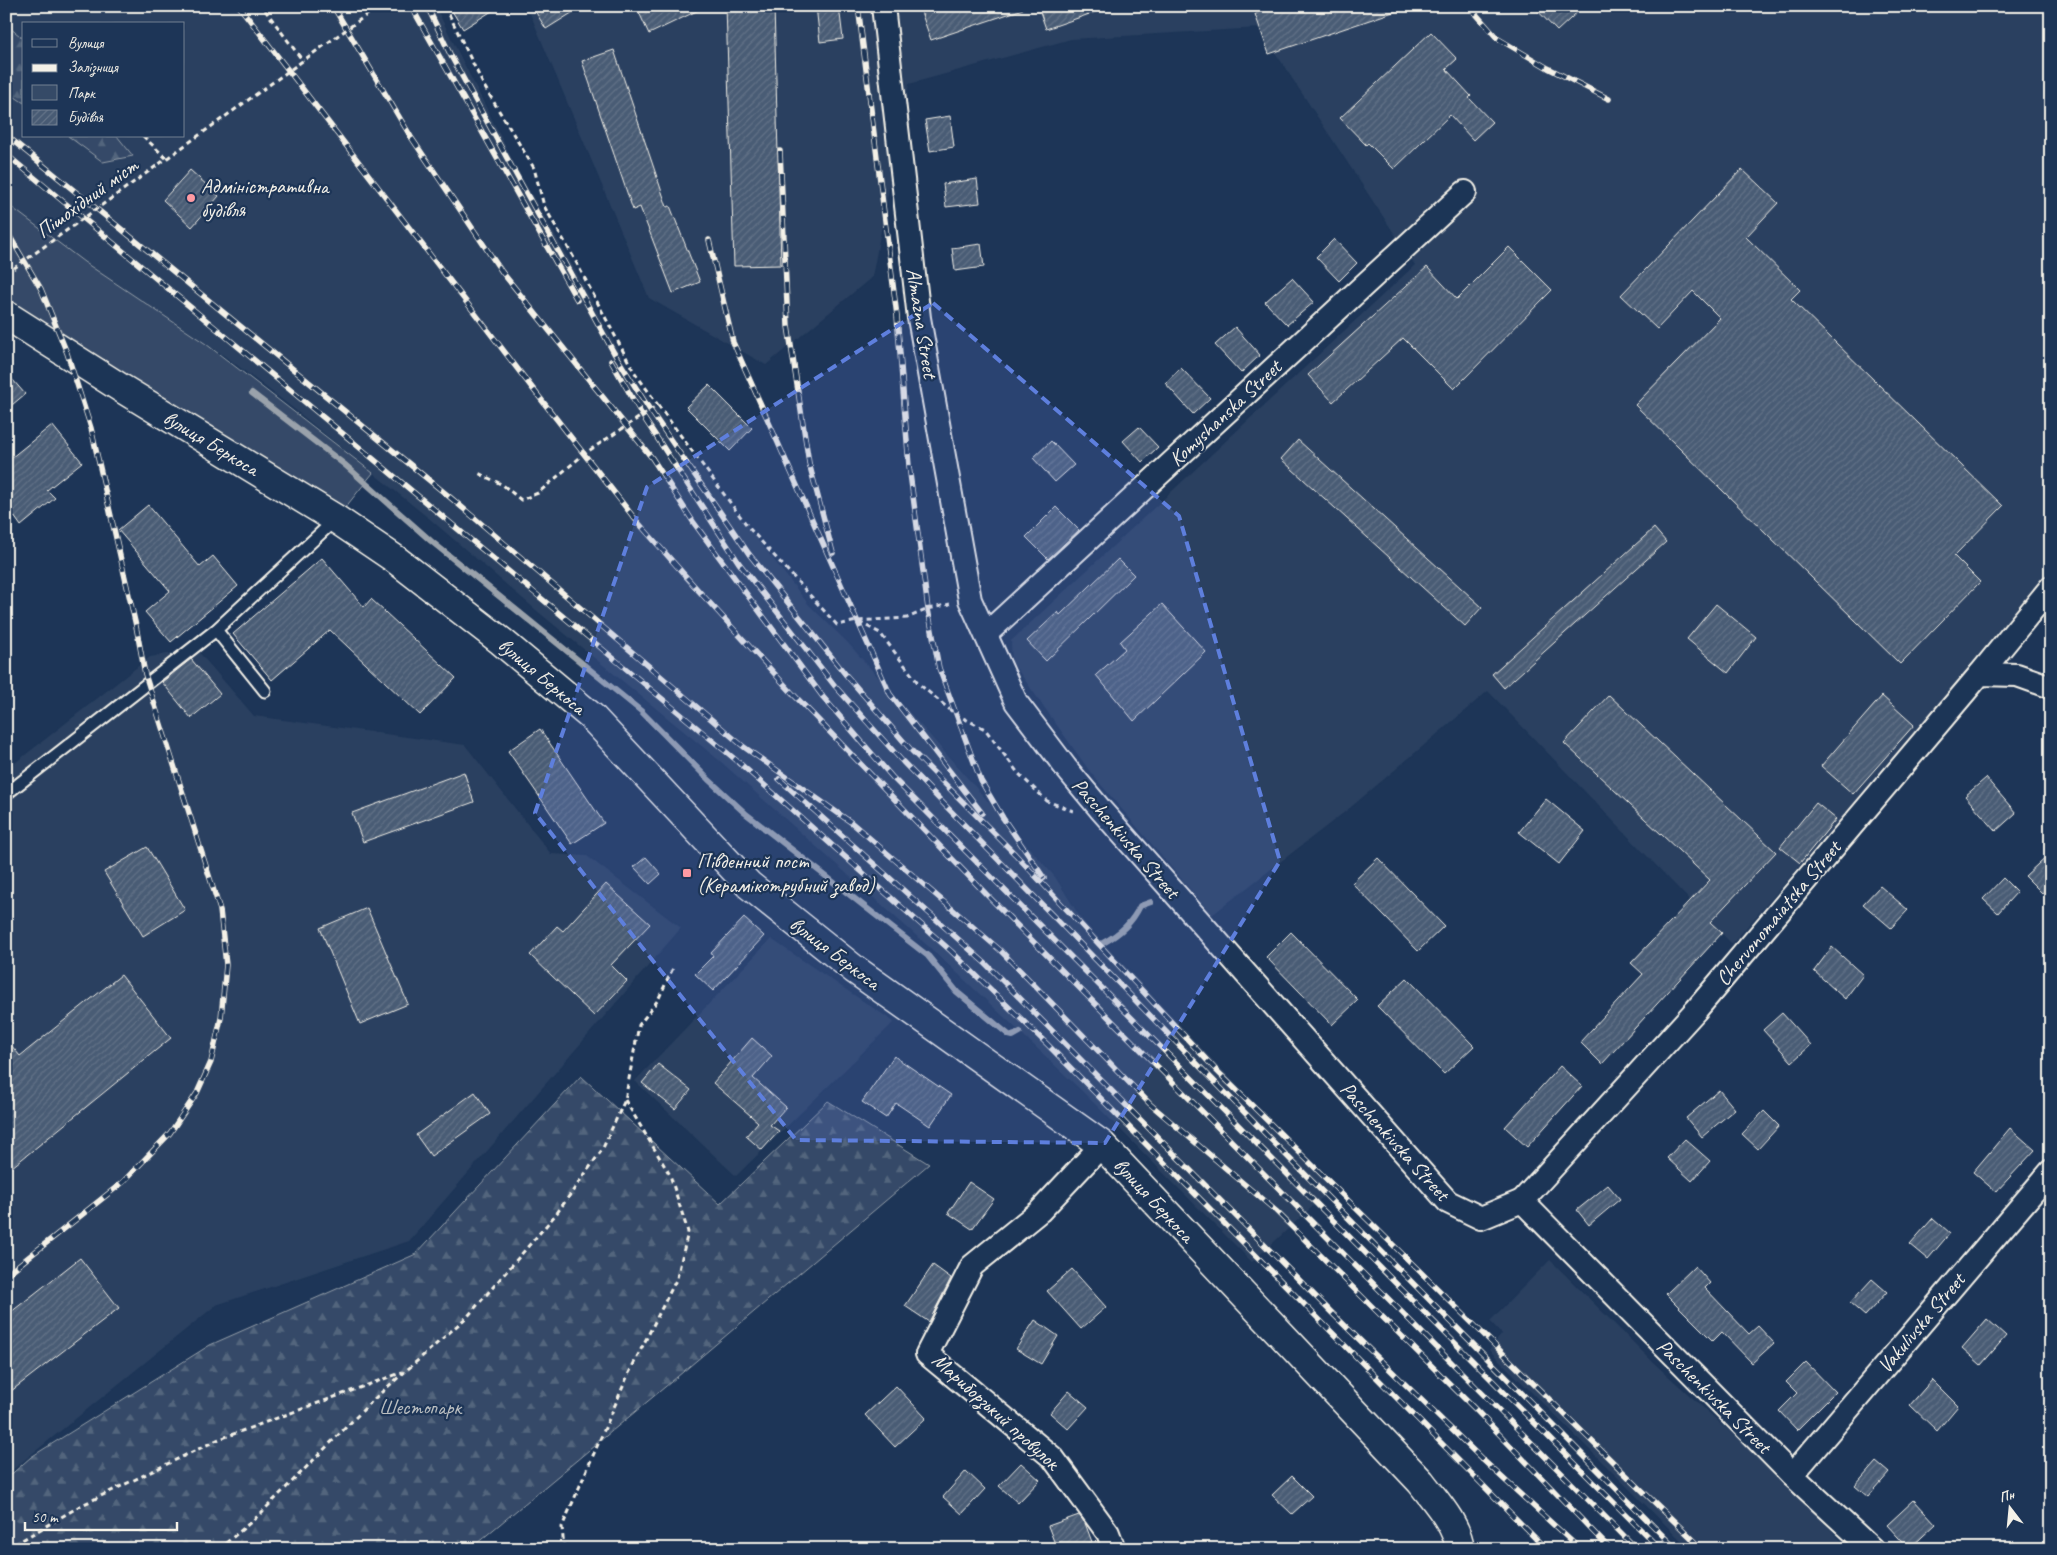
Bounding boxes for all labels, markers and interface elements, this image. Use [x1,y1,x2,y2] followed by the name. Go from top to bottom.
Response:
[22,22,185,138] legend
[68,34,105,53] text: Вулиця
[68,58,119,77] text: Залізниця
[68,84,96,103] text: Парк
[68,108,103,127] text: Будівля
[31,151,144,244] street label: Пішохідний міст
[201,173,331,223] place label: Адміністративна будівля
[185,192,197,204] marker: Адміністративна будівля
[900,266,944,382] street label: Almazna Street
[1163,353,1288,472] street label: Komyshanska Street
[159,404,265,483] street label: вулиця Беркоса
[493,632,593,722] street label: вулиця Беркоса
[1067,772,1187,905] street label: Paschenkivska Street
[1710,834,1848,991] street label: Chervonomaiatska Street
[697,848,875,899] place label: Південний пост (Керамікотрубний завод)
[681,867,693,879] marker: Південний пост (Керамікотрубний завод)
[785,911,887,997] street label: вулиця Беркоса
[1335,1076,1457,1207] street label: Paschenkivska Street
[1108,1152,1201,1250] street label: вулиця Беркоса
[1872,1266,1972,1378] street label: Vakulivska Street
[1651,1333,1778,1460] street label: Paschenkivska Street
[926,1347,1067,1477] street label: Мариборзький провулок
[379,1394,463,1420] park label: Шестопарк
[1984,1482,2034,1532] north arrow
[1997,1486,2017,1506] text: Пн
[25,1500,178,1532] scale bar
[32,1508,59,1527] text: 50 m

